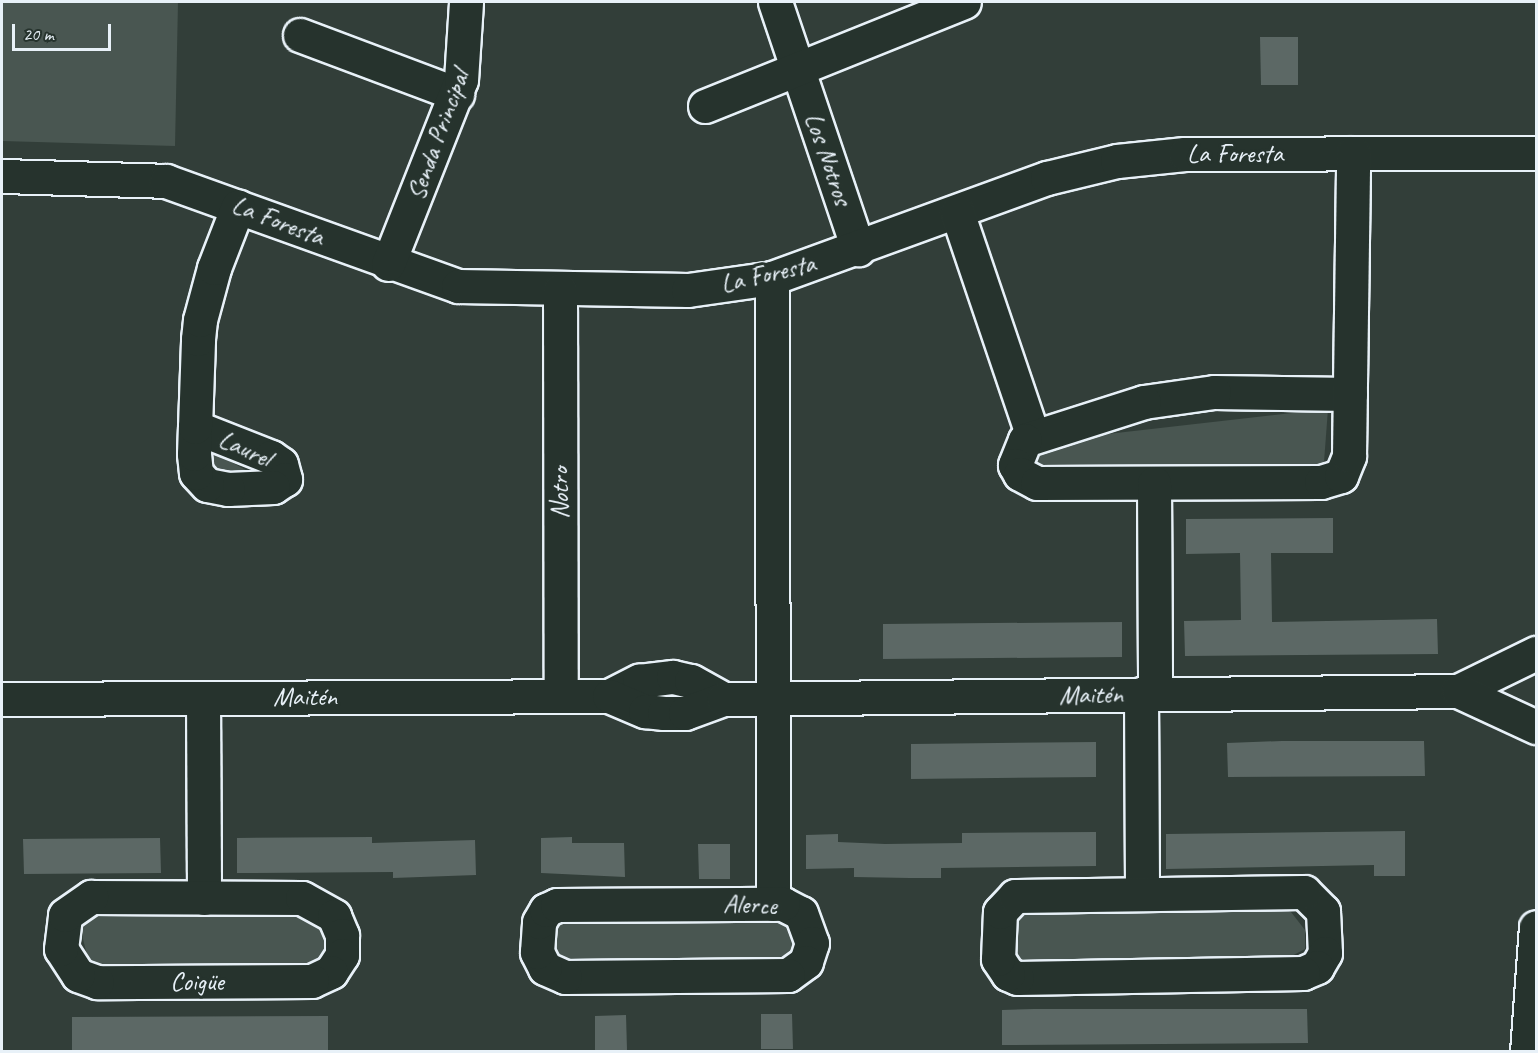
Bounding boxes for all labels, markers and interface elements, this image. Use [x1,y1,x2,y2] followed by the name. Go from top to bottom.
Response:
[15,12,114,50] scale bar
[23,23,54,45] text: 20 m
[400,65,476,205] street label: Senda Principal
[798,108,858,210] street label: Los Notros
[1187,138,1283,170] street label: La Foresta
[228,189,328,253] street label: La Foresta
[718,248,818,300] street label: La Foresta
[214,424,276,474] street label: Laurel
[544,467,576,519] street label: Notro
[1059,679,1123,711] street label: Maitén
[273,681,337,713] street label: Maitén
[723,888,777,922] street label: Alerce
[170,966,224,998] street label: Coigüe

